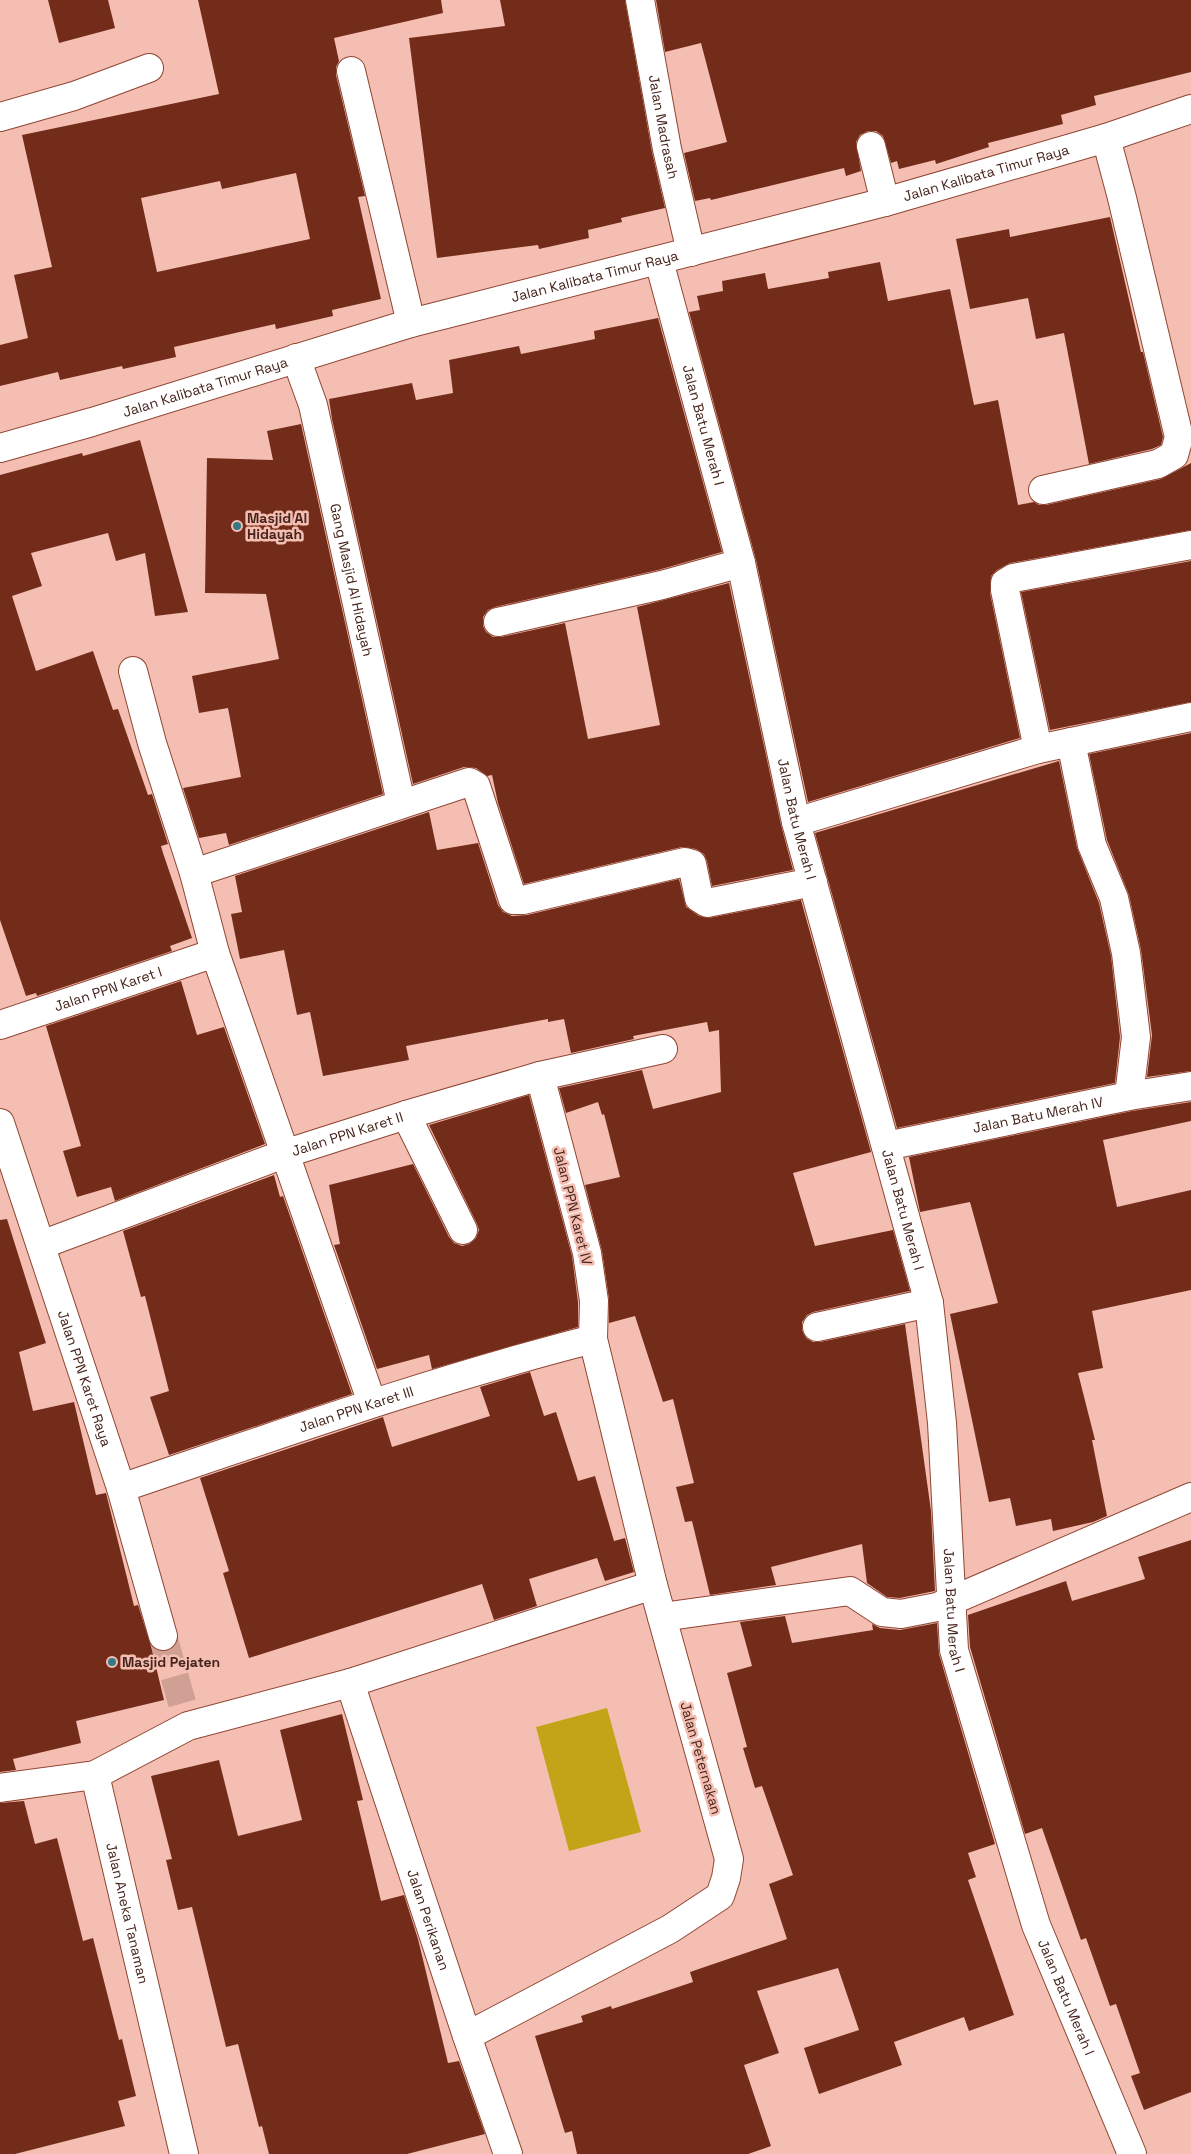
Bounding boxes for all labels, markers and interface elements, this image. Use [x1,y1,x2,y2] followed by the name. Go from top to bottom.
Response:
[645,73,683,181] street label: Jalan Madrasah
[901,140,1071,205] street label: Jalan Kalibata Timur Raya
[509,246,680,306] street label: Jalan Kalibata Timur Raya
[120,353,290,421] street label: Jalan Kalibata Timur Raya
[679,363,729,487] street label: Jalan Batu Merah I
[326,502,377,658] street label: Gang Masjid Al Hidayah
[247,509,307,543] place label: Masjid Al Hidayah
[231,520,243,532] marker: Masjid Al Hidayah
[774,757,821,882] street label: Jalan Batu Merah I
[52,962,164,1015] street label: Jalan PPN Karet I
[971,1092,1105,1137] street label: Jalan Batu Merah IV
[289,1108,405,1160] street label: Jalan PPN Karet II
[550,1145,596,1267] street label: Jalan PPN Karet IV
[878,1147,928,1272] street label: Jalan Batu Merah I
[54,1308,116,1449] street label: Jalan PPN Karet Raya
[297,1382,416,1436] street label: Jalan PPN Karet III
[940,1548,969,1674] street label: Jalan Batu Merah I
[122,1653,220,1671] place label: Masjid Pejaten
[106,1656,118,1668] marker: Masjid Pejaten
[676,1700,726,1816] street label: Jalan Peternakan
[102,1841,153,1986] street label: Jalan Aneka Tanaman
[403,1867,454,1973] street label: Jalan Perikanan
[1034,1936,1099,2058] street label: Jalan Batu Merah I

